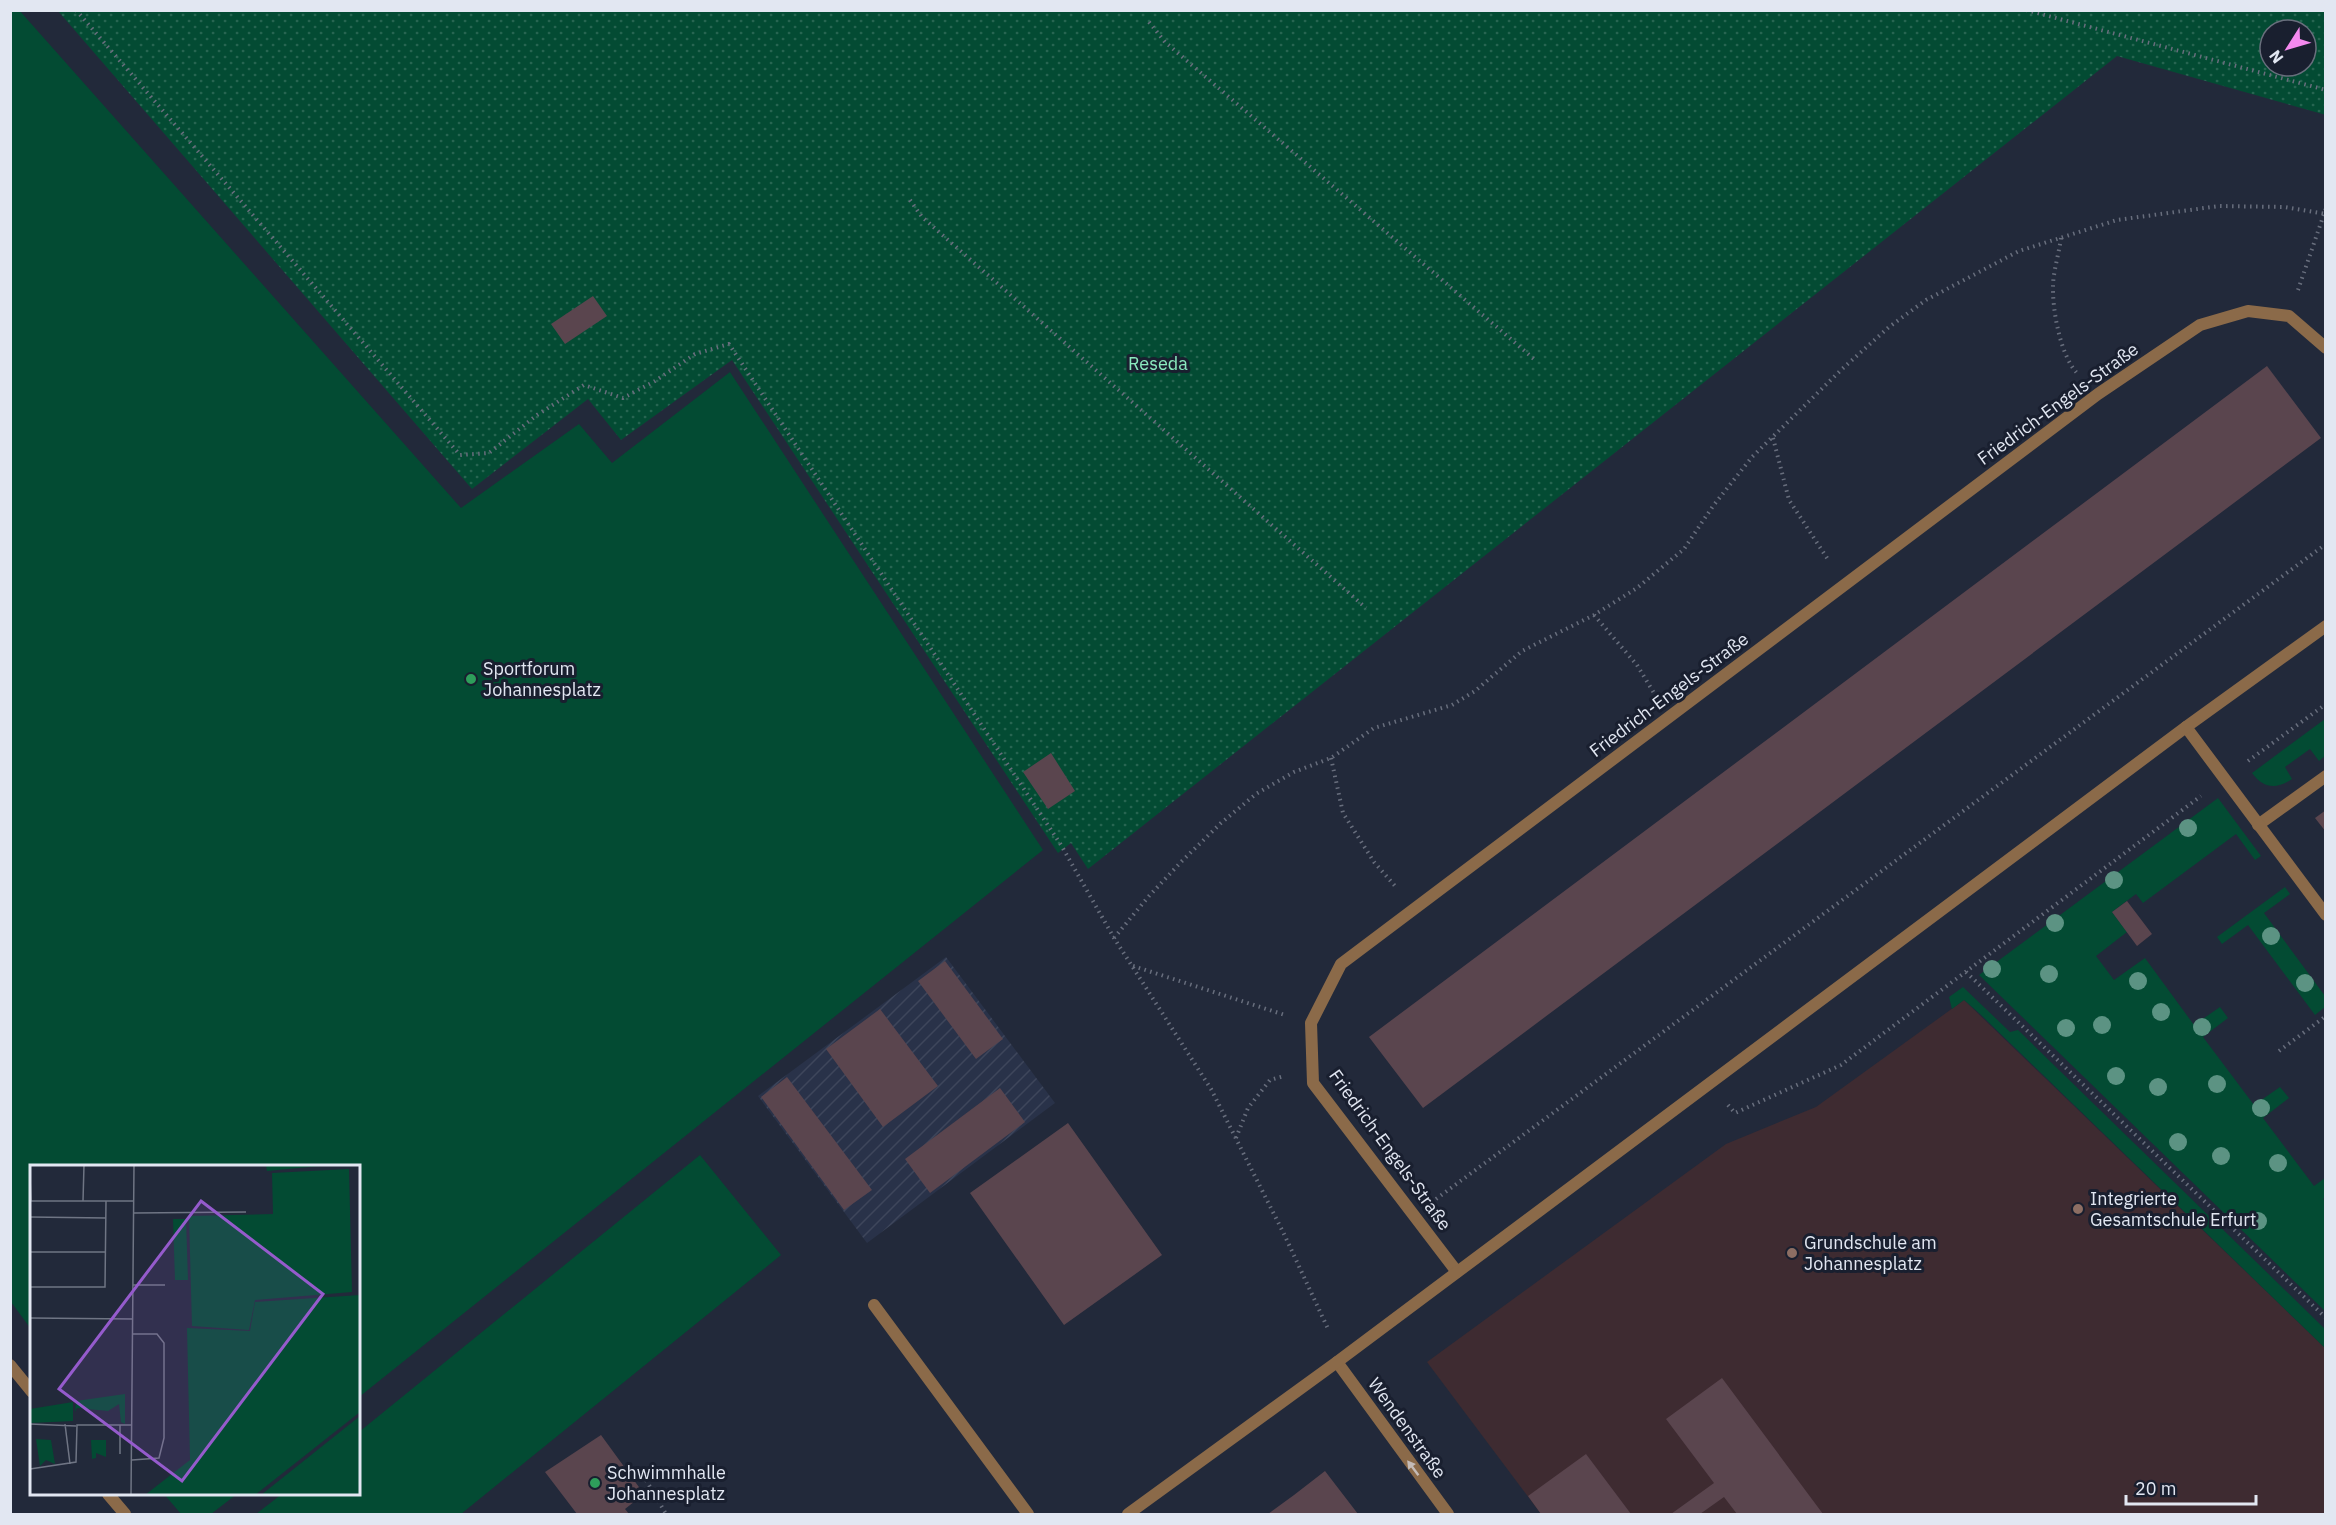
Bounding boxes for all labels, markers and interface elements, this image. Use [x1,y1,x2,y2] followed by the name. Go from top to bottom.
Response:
[2258,18,2318,78] north arrow
[2265,46,2287,68] text: N
[1973,337,2143,470] street label: Friedrich-Engels-Straße
[1128,352,1188,375] park label: Reseda
[1585,627,1753,762] street label: Friedrich-Engels-Straße
[483,657,601,701] place label: Sportforum Johannesplatz
[464,672,478,686] marker: Sportforum Johannesplatz
[1324,1065,1457,1235] street label: Friedrich-Engels-Straße
[30,1165,360,1495] inset map
[2090,1187,2256,1231] place label: Integrierte Gesamtschule Erfurt
[2071,1202,2085,1216] marker: Integrierte Gesamtschule Erfurt
[1804,1231,1937,1275] place label: Grundschule am Johannesplatz
[1785,1246,1799,1260] marker: Grundschule am Johannesplatz
[1363,1373,1452,1483] street label: Wendenstraße
[1408,1460,1420,1475] one-way arrow
[607,1461,726,1505] place label: Schwimmhalle Johannesplatz
[2126,1468,2256,1506] scale bar
[588,1476,602,1490] marker: Schwimmhalle Johannesplatz
[2135,1477,2177,1500] text: 20 m

